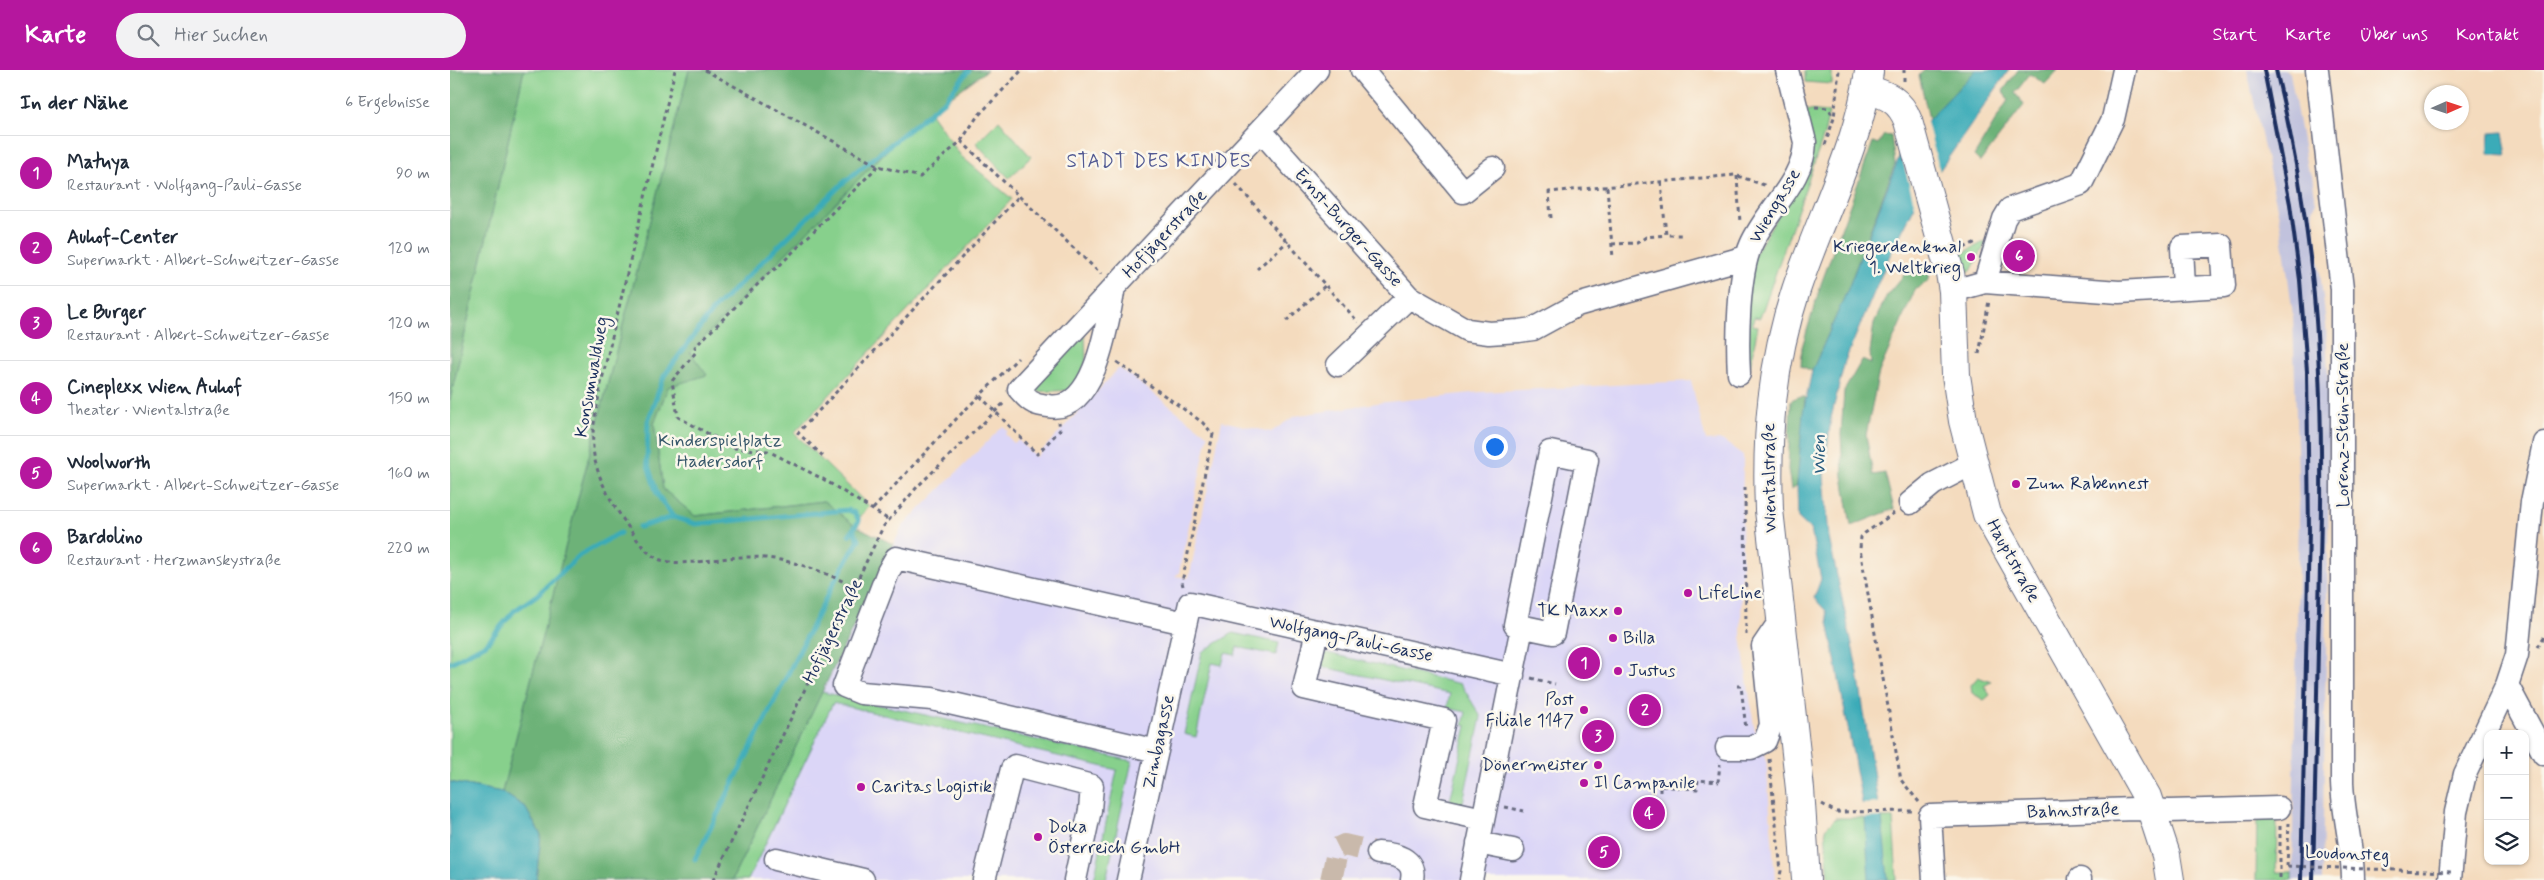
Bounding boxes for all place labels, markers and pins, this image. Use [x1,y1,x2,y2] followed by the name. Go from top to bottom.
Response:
[1833,235,1961,281] place label: Kriegerdenkmal 1. Weltkrieg
[2003,237,2035,275] pin: 6
[1965,251,1977,263] marker: Kriegerdenkmal 1. Weltkrieg
[2026,472,2150,496] place label: Zum Rabennest
[2010,478,2022,490] marker: Zum Rabennest
[1698,581,1762,605] place label: LifeLine
[1682,587,1694,599] marker: LifeLine
[1537,599,1608,623] place label: TK Maxx
[1612,605,1624,617] marker: TK Maxx
[1623,626,1655,650] place label: Billa
[1607,632,1619,644] marker: Billa
[1568,644,1600,682] pin: 1
[1628,659,1675,683] place label: Justus
[1612,665,1624,677] marker: Justus
[1485,688,1575,733] place label: Post Filiale 1147
[1629,691,1661,729] pin: 2
[1578,704,1590,716] marker: Post Filiale 1147
[1582,717,1614,755] pin: 3
[1482,753,1588,777] place label: Dönermeister
[1592,759,1604,771] marker: Dönermeister
[1594,771,1695,795] place label: Il Campanile
[871,775,992,800] place label: Caritas Logistik
[1578,777,1590,789] marker: Il Campanile
[855,781,867,793] marker: Caritas Logistik
[1633,794,1665,832] pin: 4
[1048,815,1180,860] place label: Doka Österreich GmbH
[1032,831,1044,843] marker: Doka Österreich GmbH
[1588,833,1620,871] pin: 5

